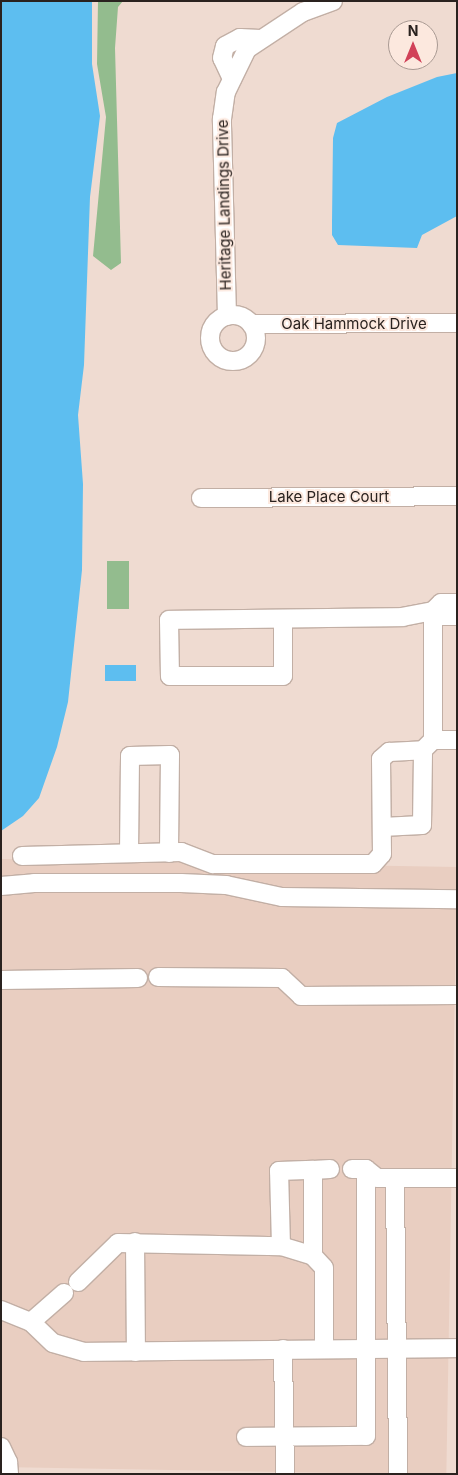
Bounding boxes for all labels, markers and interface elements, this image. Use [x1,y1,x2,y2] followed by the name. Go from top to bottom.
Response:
[388,20,438,70] north arrow
[408,22,418,39] text: N
[214,119,234,291] street label: Heritage Landings Drive
[281,315,427,333] street label: Oak Hammock Drive
[269,488,389,506] street label: Lake Place Court

